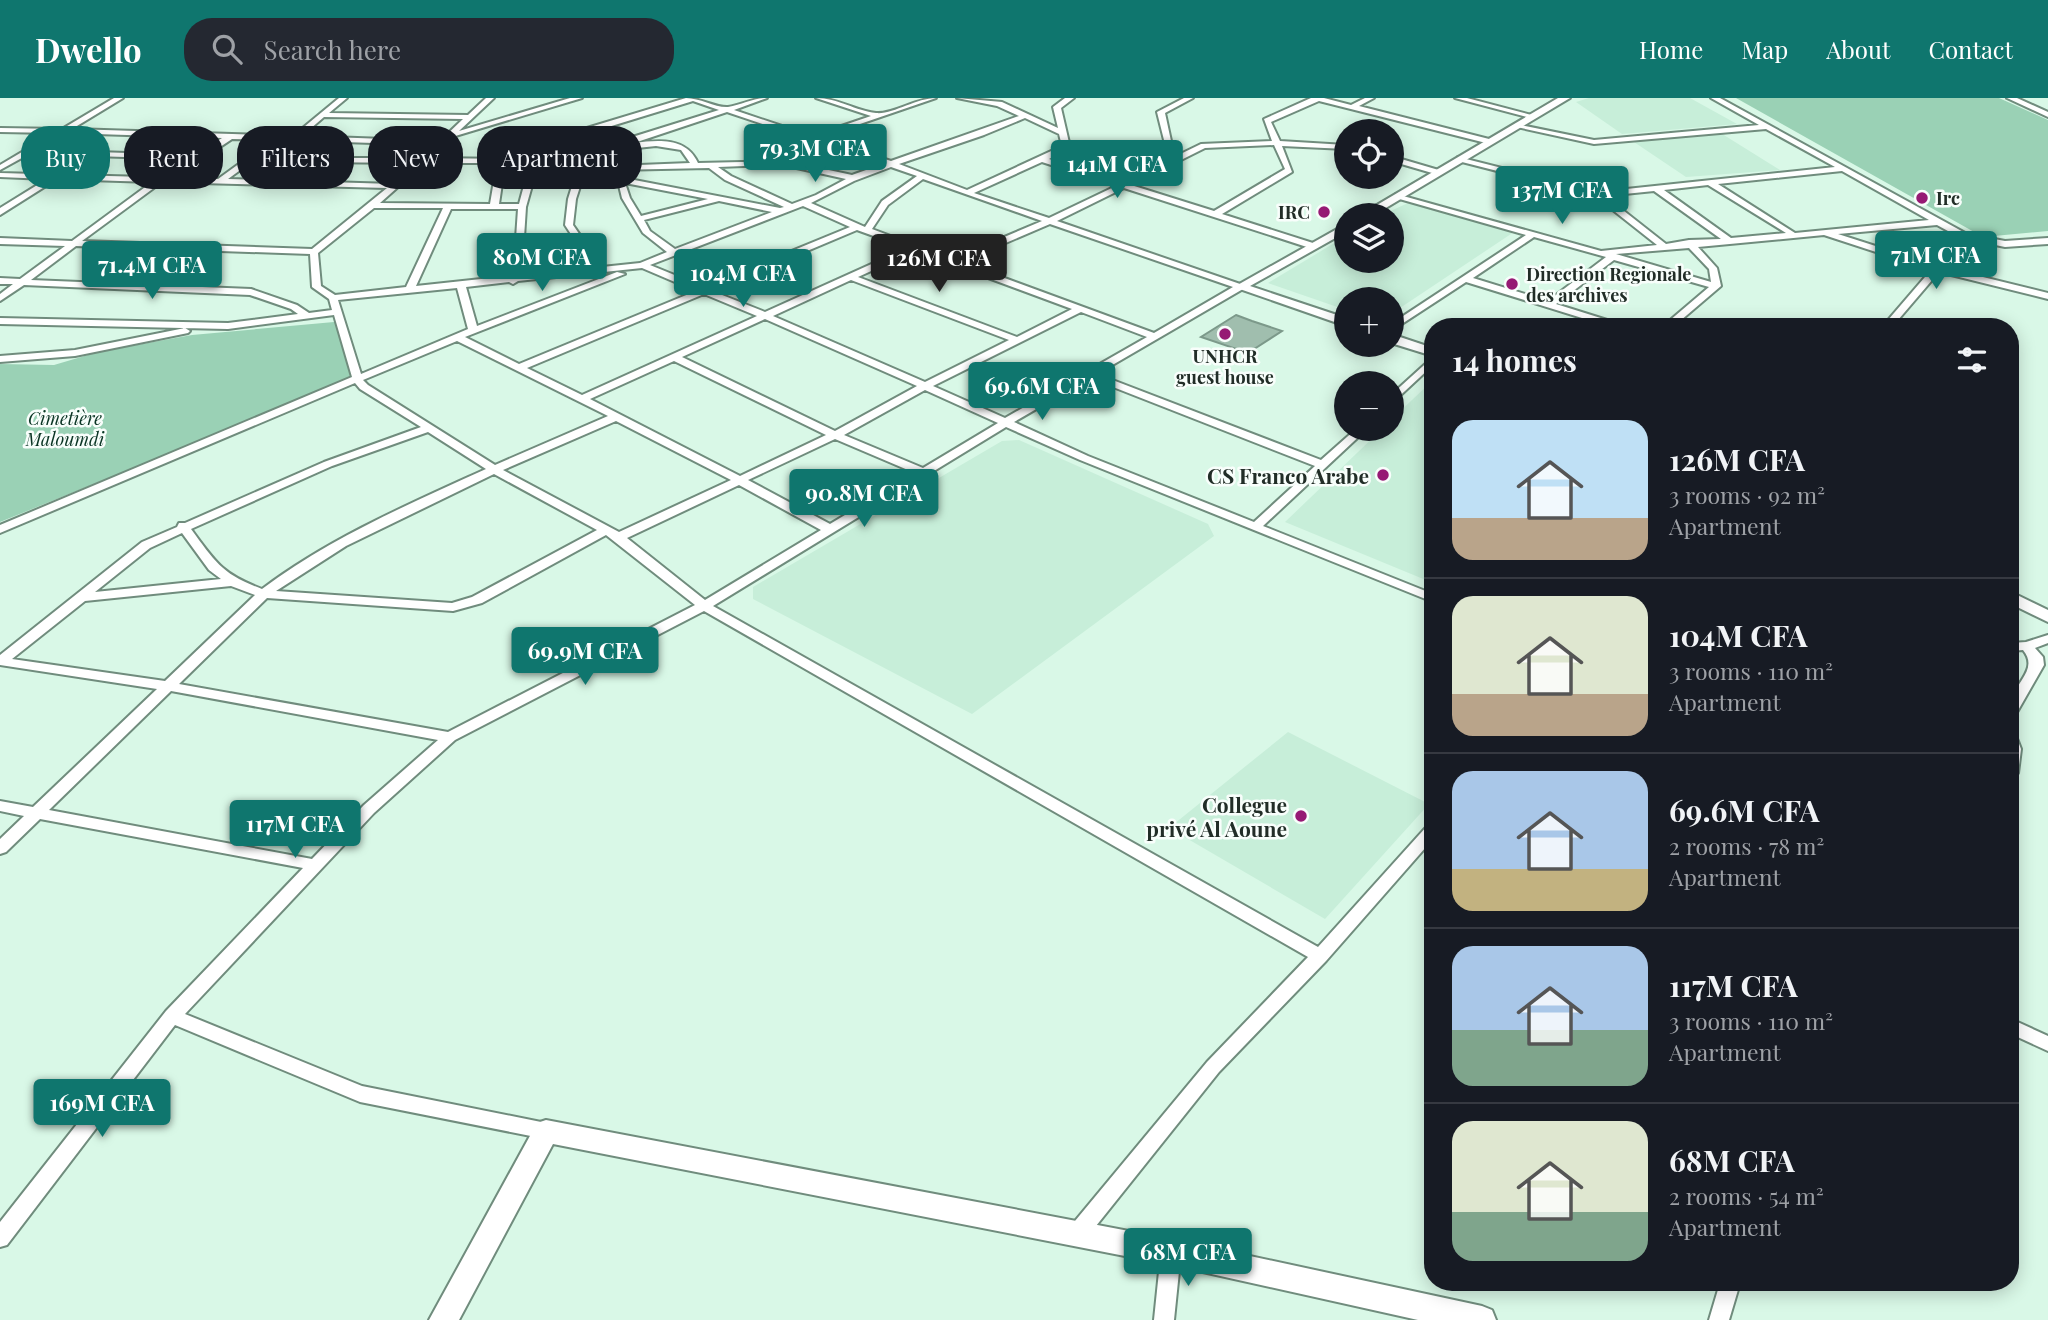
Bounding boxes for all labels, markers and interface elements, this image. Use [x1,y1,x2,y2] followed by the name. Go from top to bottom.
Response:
[184,18,674,81] search box
[35,27,142,71] text: Dwello
[208,30,246,68] icon: search
[264,32,401,67] text: Search here
[1639,33,1703,65] text: Home
[1741,33,1788,65] text: Map
[1826,33,1890,65] text: About
[1928,33,2013,65] text: Contact
[1334,119,1404,441] map controls
[1334,119,1404,189] button: locate
[735,125,895,184] pin: 79.3M CFA
[21,126,110,189] chip: Buy
[124,126,223,189] chip: Rent
[237,126,354,189] chip: Filters
[368,126,463,189] chip: New
[477,126,642,189] chip: Apartment
[760,131,870,162] text: 79.3M CFA
[1045,140,1189,200] pin: 141M CFA
[1067,147,1167,178] text: 141M CFA
[1490,166,1634,226] pin: 137M CFA
[1512,173,1612,204] text: 137M CFA
[1936,186,1960,210] place label: Irc
[1914,190,1930,206] marker: Irc
[1278,200,1310,224] place label: IRC
[1334,203,1404,273] button: layers
[1316,204,1332,220] marker: IRC
[1871,232,2001,291] pin: 71M CFA
[477,234,607,293] pin: 80M CFA
[867,234,1011,294] pin: 126M CFA
[1891,238,1981,269] text: 71M CFA
[493,240,591,271] text: 80M CFA
[887,241,991,272] text: 126M CFA
[72,242,232,301] pin: 71.4M CFA
[98,248,206,279] text: 71.4M CFA
[671,250,815,309] pin: 104M CFA
[690,256,796,287] text: 104M CFA
[1526,262,1691,307] place label: Direction Regionale des archives
[1504,276,1520,292] marker: Direction Regionale des archives
[1334,287,1404,357] button: +
[1217,326,1233,342] marker: UNHCR guest house
[1452,340,1577,380] text: 14 homes
[1953,341,1991,379] icon: filters
[1176,344,1274,389] place label: UNHCR guest house
[962,362,1122,422] pin: 69.6M CFA
[984,369,1100,400] text: 69.6M CFA
[1334,371,1404,441] button: −
[25,406,105,451] park label: Cimetière Maloumdi
[1669,439,1805,479] text: 126M CFA
[1508,448,1592,532] icon: home
[1207,461,1369,489] place label: CS Franco Arabe
[1375,467,1391,483] marker: CS Franco Arabe
[784,470,944,529] pin: 90.8M CFA
[805,476,923,507] text: 90.8M CFA
[1669,479,1825,510] text: 3 rooms · 92 m²
[1669,510,1781,541] text: Apartment
[1669,615,1808,655] text: 104M CFA
[1508,624,1592,708] icon: home
[505,628,665,687] pin: 69.9M CFA
[528,634,642,665] text: 69.9M CFA
[1669,655,1833,686] text: 3 rooms · 110 m²
[1669,686,1781,717] text: Apartment
[1146,790,1287,842] place label: Collegue privé Al Aoune
[1669,790,1819,830] text: 69.6M CFA
[1508,799,1592,883] icon: home
[223,800,367,860] pin: 117M CFA
[246,807,344,838] text: 117M CFA
[1293,808,1309,824] marker: Collegue privé Al Aoune
[1669,830,1824,861] text: 2 rooms · 78 m²
[1669,861,1781,892] text: Apartment
[1669,965,1798,1005] text: 117M CFA
[1508,974,1592,1058] icon: home
[1669,1005,1833,1036] text: 3 rooms · 110 m²
[1669,1036,1781,1067] text: Apartment
[30,1080,174,1139] pin: 169M CFA
[49,1086,155,1117] text: 169M CFA
[1669,1140,1795,1180] text: 68M CFA
[1508,1149,1592,1233] icon: home
[1669,1180,1824,1211] text: 2 rooms · 54 m²
[1669,1211,1781,1242] text: Apartment
[1123,1228,1253,1288] pin: 68M CFA
[1140,1235,1236,1266] text: 68M CFA

